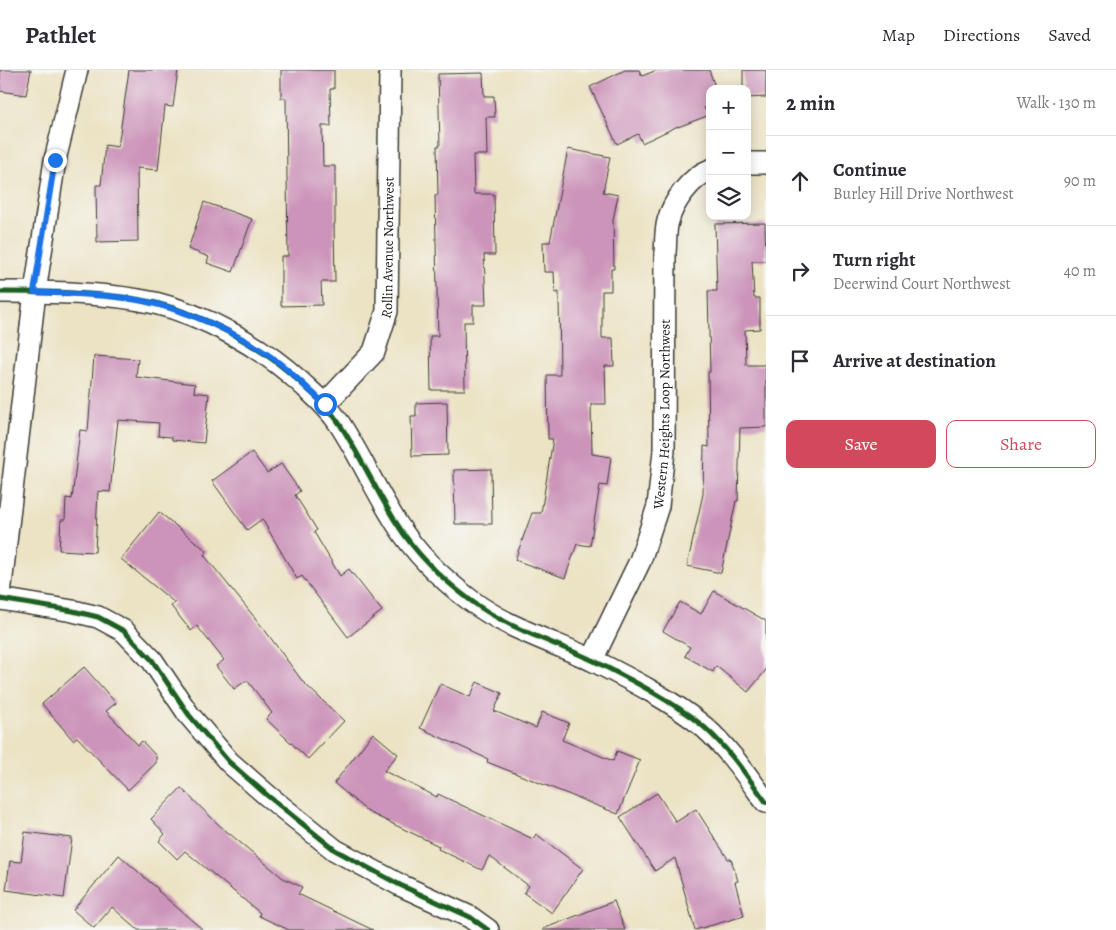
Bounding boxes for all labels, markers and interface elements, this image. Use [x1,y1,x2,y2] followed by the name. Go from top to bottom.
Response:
[25,19,96,51] text: Pathlet
[882,23,915,47] text: Map
[943,23,1020,47] text: Directions
[1048,23,1091,47] text: Saved
[706,85,751,220] map controls
[706,85,751,130] button: +
[786,89,835,117] text: 2 min
[1016,92,1096,114] text: Walk · 130 m
[706,130,751,175] button: −
[44,149,67,172] route end
[833,157,907,183] text: Continue
[786,167,814,195] icon: ahead
[1064,170,1096,192] text: 90 m
[706,175,751,220] button: layers
[376,176,398,321] street label: Rollin Avenue Northwest
[833,183,1014,205] text: Burley Hill Drive Northwest
[833,247,915,273] text: Turn right
[786,257,814,285] icon: right
[1064,260,1096,282] text: 40 m
[833,273,1011,295] text: Deerwind Court Northwest
[648,319,674,511] street label: Western Heights Loop Northwest
[786,347,814,375] icon: arrive
[833,348,996,374] text: Arrive at destination
[314,393,337,416] route start
[786,420,936,468] button: Save
[946,420,1096,468] button: Share

